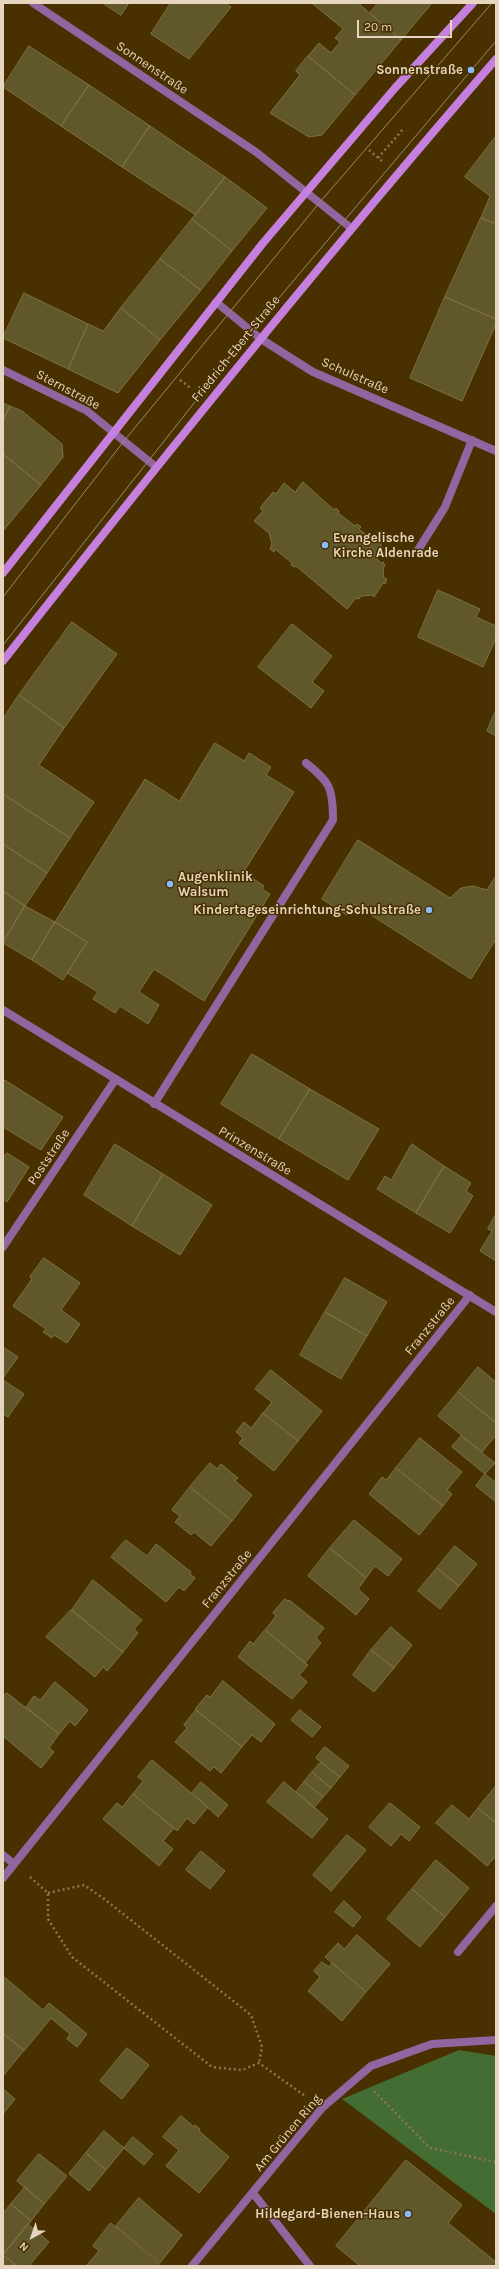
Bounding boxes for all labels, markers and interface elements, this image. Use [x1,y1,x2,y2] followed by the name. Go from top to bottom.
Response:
[359,12,454,38] scale bar
[364,20,392,34] text: 20 m
[113,38,191,98] street label: Sonnenstraße
[376,62,463,78] place label: Sonnenstraße
[466,65,476,75] marker: Sonnenstraße
[188,293,284,405] street label: Friedrich-Ebert-Straße
[319,354,391,398] street label: Schulstraße
[33,367,103,413] street label: Sternstraße
[333,530,439,561] place label: Evangelische Kirche Aldenrade
[320,540,330,550] marker: Evangelische Kirche Aldenrade
[178,869,253,900] place label: Augenklinik Walsum
[165,879,175,889] marker: Augenklinik Walsum
[193,902,421,918] place label: Kindertageseinrichtung-Schulstraße
[424,905,434,915] marker: Kindertageseinrichtung-Schulstraße
[216,1123,294,1179] street label: Prinzenstraße
[25,1126,73,1188] street label: Poststraße
[402,1294,458,1358] street label: Franzstraße
[199,1547,255,1611] street label: Franzstraße
[251,2091,325,2175] street label: Am Grünen Ring
[255,2206,400,2222] place label: Hildegard-Bienen-Haus
[403,2209,413,2219] marker: Hildegard-Bienen-Haus
[12,2217,52,2257] north arrow
[17,2239,31,2254] text: N

